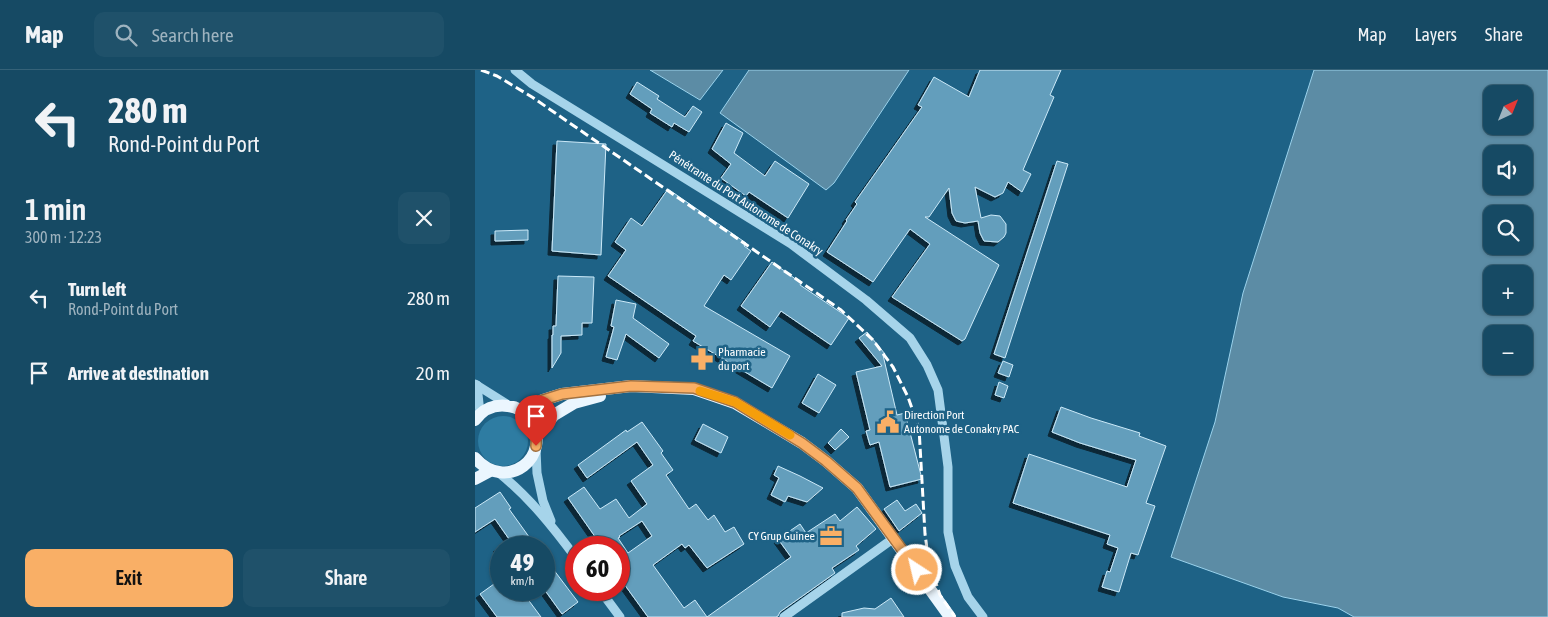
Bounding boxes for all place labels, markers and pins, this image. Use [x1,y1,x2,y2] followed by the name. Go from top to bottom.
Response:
[718,345,766,373] place label: Pharmacie du port
[689,346,715,372] pharmacy icon: Pharmacie du port
[515,395,557,446] pin
[904,408,1020,436] place label: Direction Port Autonome de Conakry PAC
[875,409,901,435] public building icon: Direction Port Autonome de Conakry PAC
[818,523,844,549] office icon: CY Grup Guinee
[748,529,815,543] place label: CY Grup Guinee

